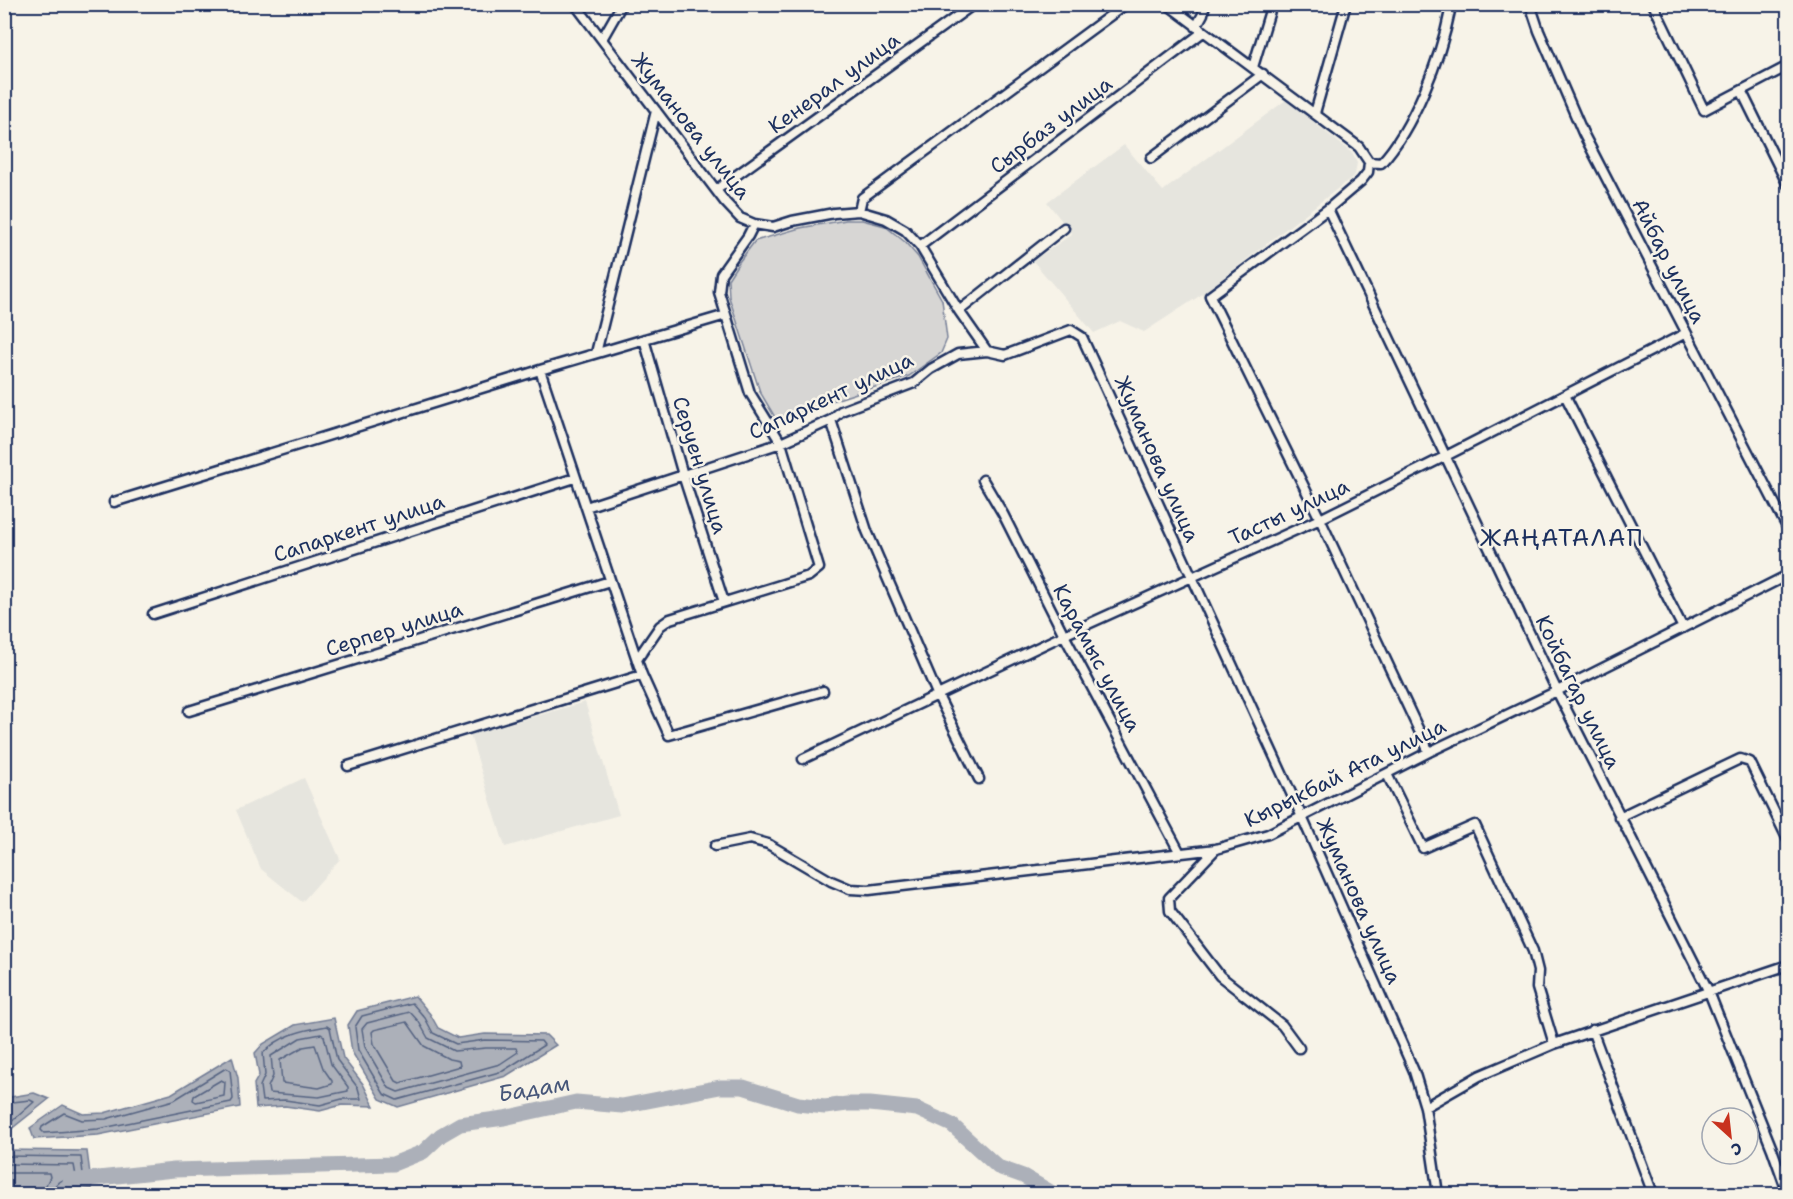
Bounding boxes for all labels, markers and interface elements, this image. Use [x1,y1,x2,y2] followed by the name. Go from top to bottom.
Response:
[763,26,905,140] street label: Кенерал улица
[625,47,757,205] street label: Жуманова улица
[984,70,1118,180] street label: Сырбаз улица
[1625,194,1713,328] street label: Айбар улица
[744,346,918,446] street label: Сапаркент улица
[1108,372,1206,546] street label: Жуманова улица
[666,393,734,537] street label: Серуен улица
[1224,472,1354,552] street label: Тасты улица
[270,487,448,569] street label: Сапаркент улица
[1480,522,1644,554] district label: ЖАҢАТАЛАП
[1046,579,1148,737] street label: Карамыс улица
[322,595,466,663] street label: Серпер улица
[1529,610,1627,774] street label: Койбагар улица
[1240,712,1450,834] street label: Кырыкбай Ата улица
[1310,814,1408,988] street label: Жуманова улица
[496,1068,572,1109] water label: Бадам
[1700,1106,1760,1166] north arrow
[1727,1137,1746,1161] text: С

